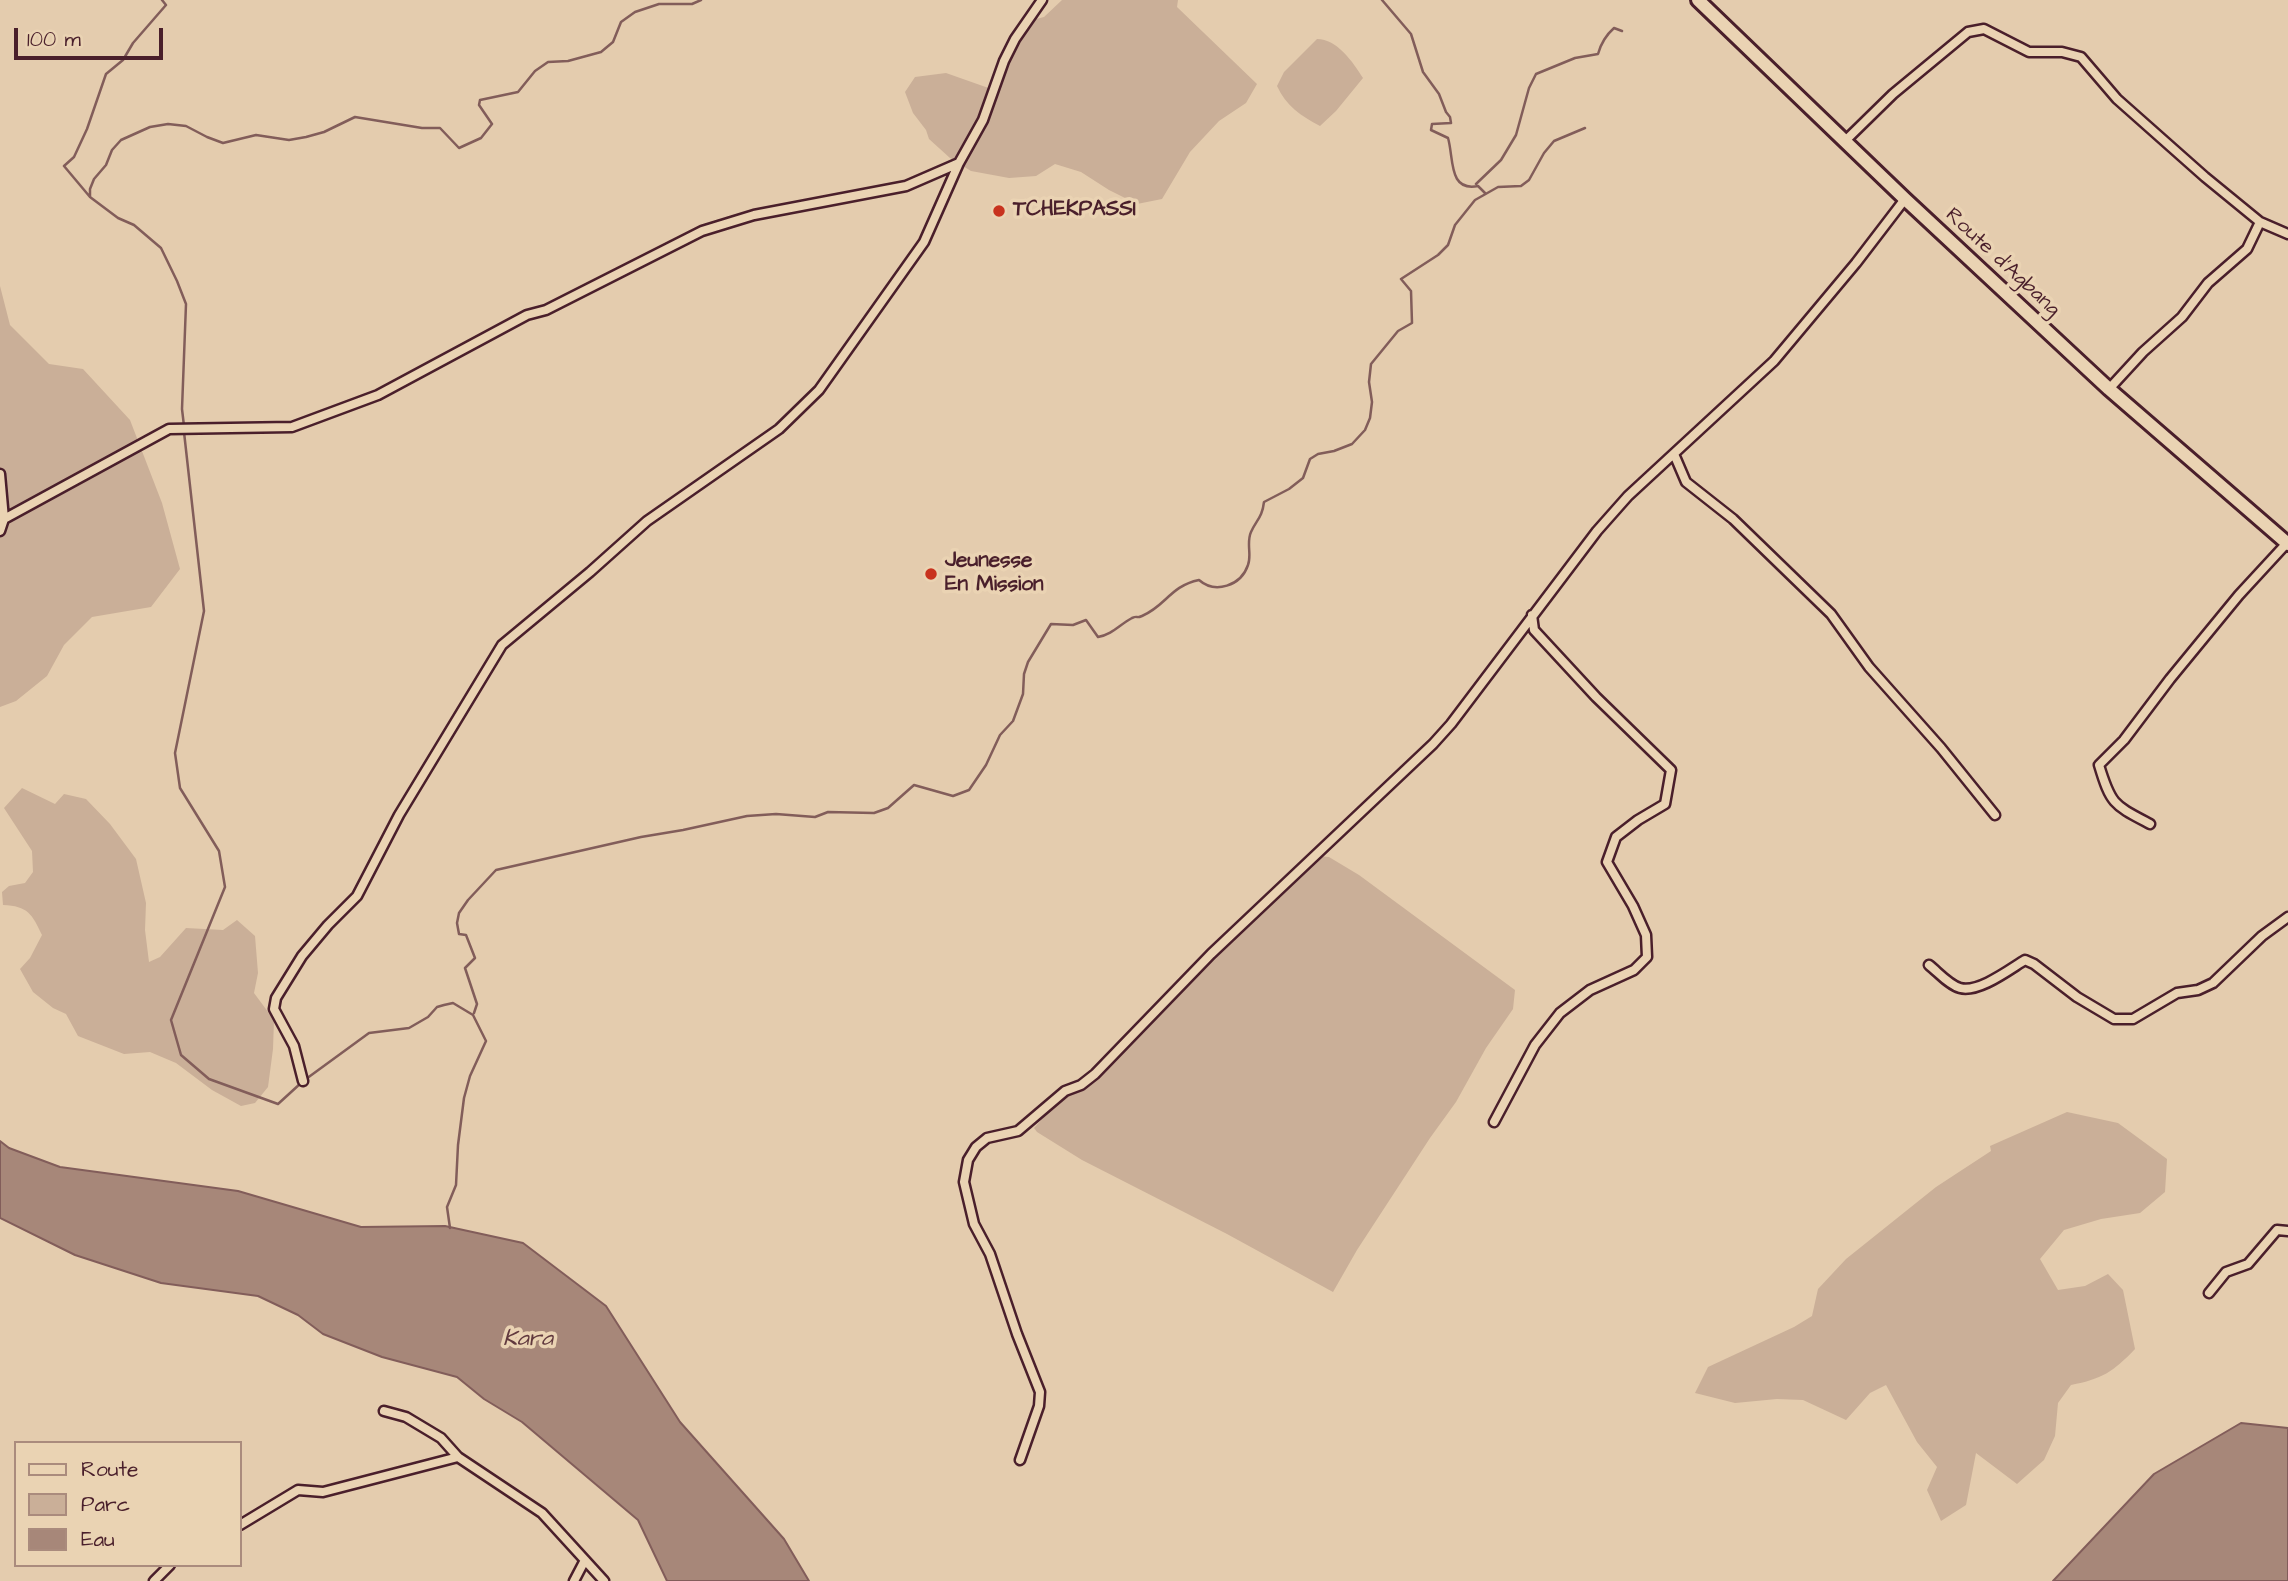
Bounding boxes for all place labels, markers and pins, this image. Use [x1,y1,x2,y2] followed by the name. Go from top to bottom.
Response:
[1013,198,1136,224] place label: TCHEKPASSI
[991,203,1007,219] marker: TCHEKPASSI
[945,549,1043,599] place label: Jeunesse En Mission
[923,566,939,582] marker: Jeunesse En Mission

